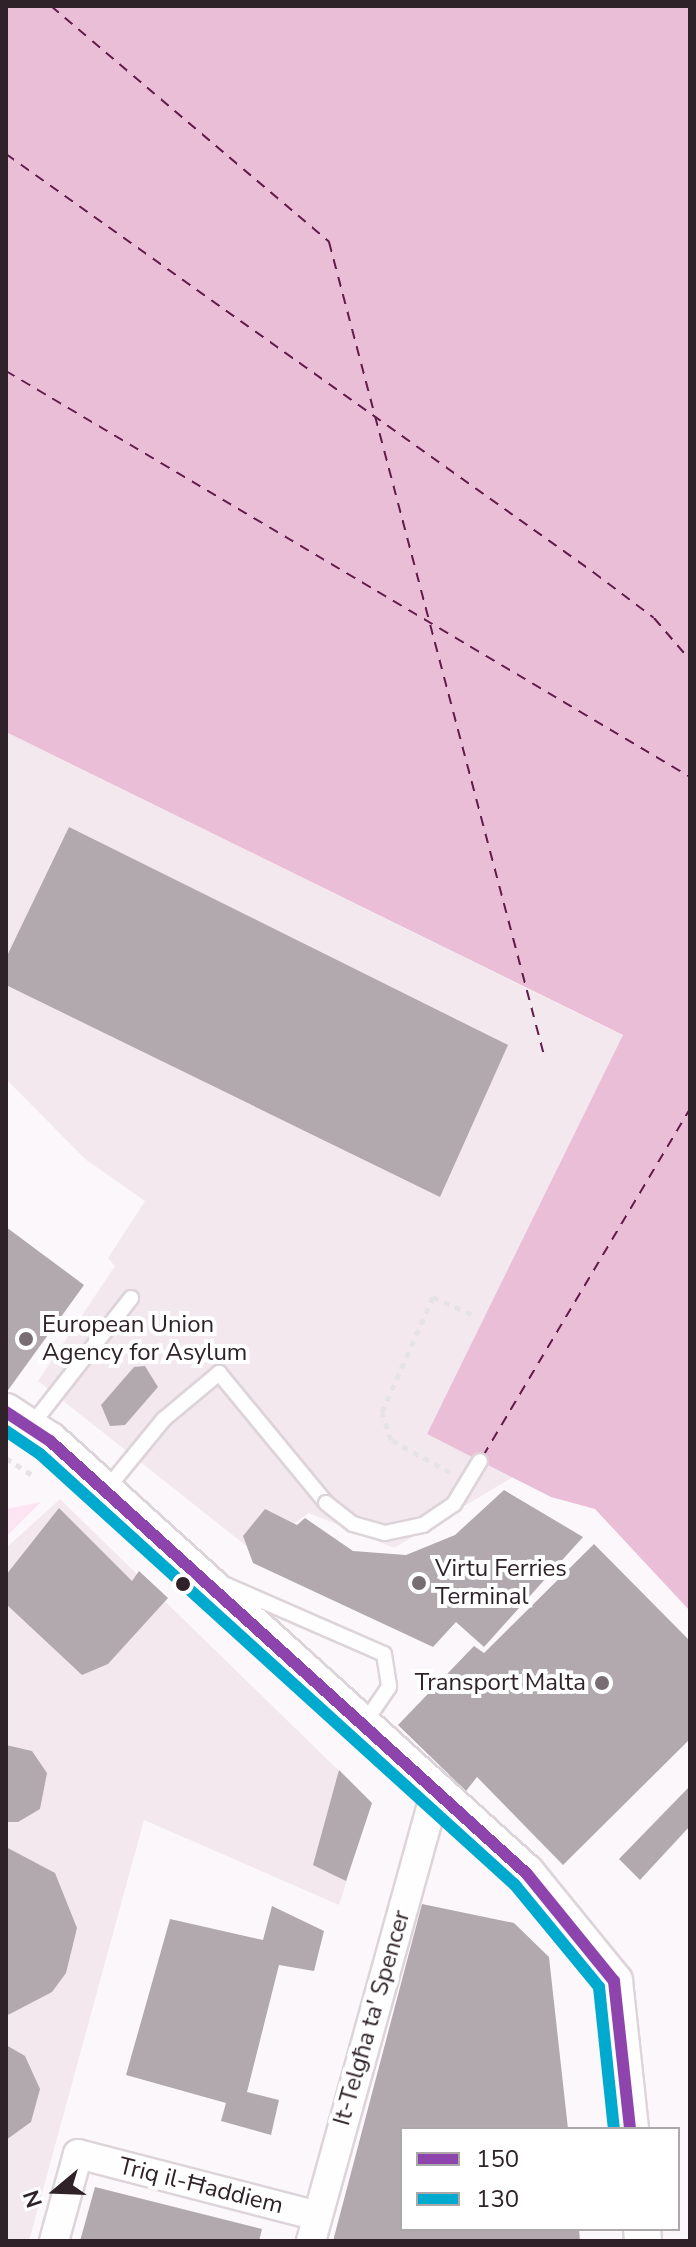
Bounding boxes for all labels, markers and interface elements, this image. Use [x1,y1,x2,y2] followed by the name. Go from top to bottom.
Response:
[42,1311,247,1367] place label: European Union Agency for Asylum
[17,1330,35,1348] marker: European Union Agency for Asylum
[435,1555,567,1611] place label: Virtu Ferries Terminal
[410,1574,428,1592] marker: Virtu Ferries Terminal
[175,1576,191,1592] unlabelled marker
[415,1669,586,1697] place label: Transport Malta
[593,1674,611,1692] marker: Transport Malta
[328,1907,416,2129] street label: It-Telgħa ta' Spencer
[400,2127,680,2231] legend
[476,2143,519,2175] text: 150
[16,2151,96,2231] north arrow
[116,2152,286,2220] street label: Triq il-Ħaddiem
[476,2183,519,2215] text: 130
[16,2186,50,2211] text: N

